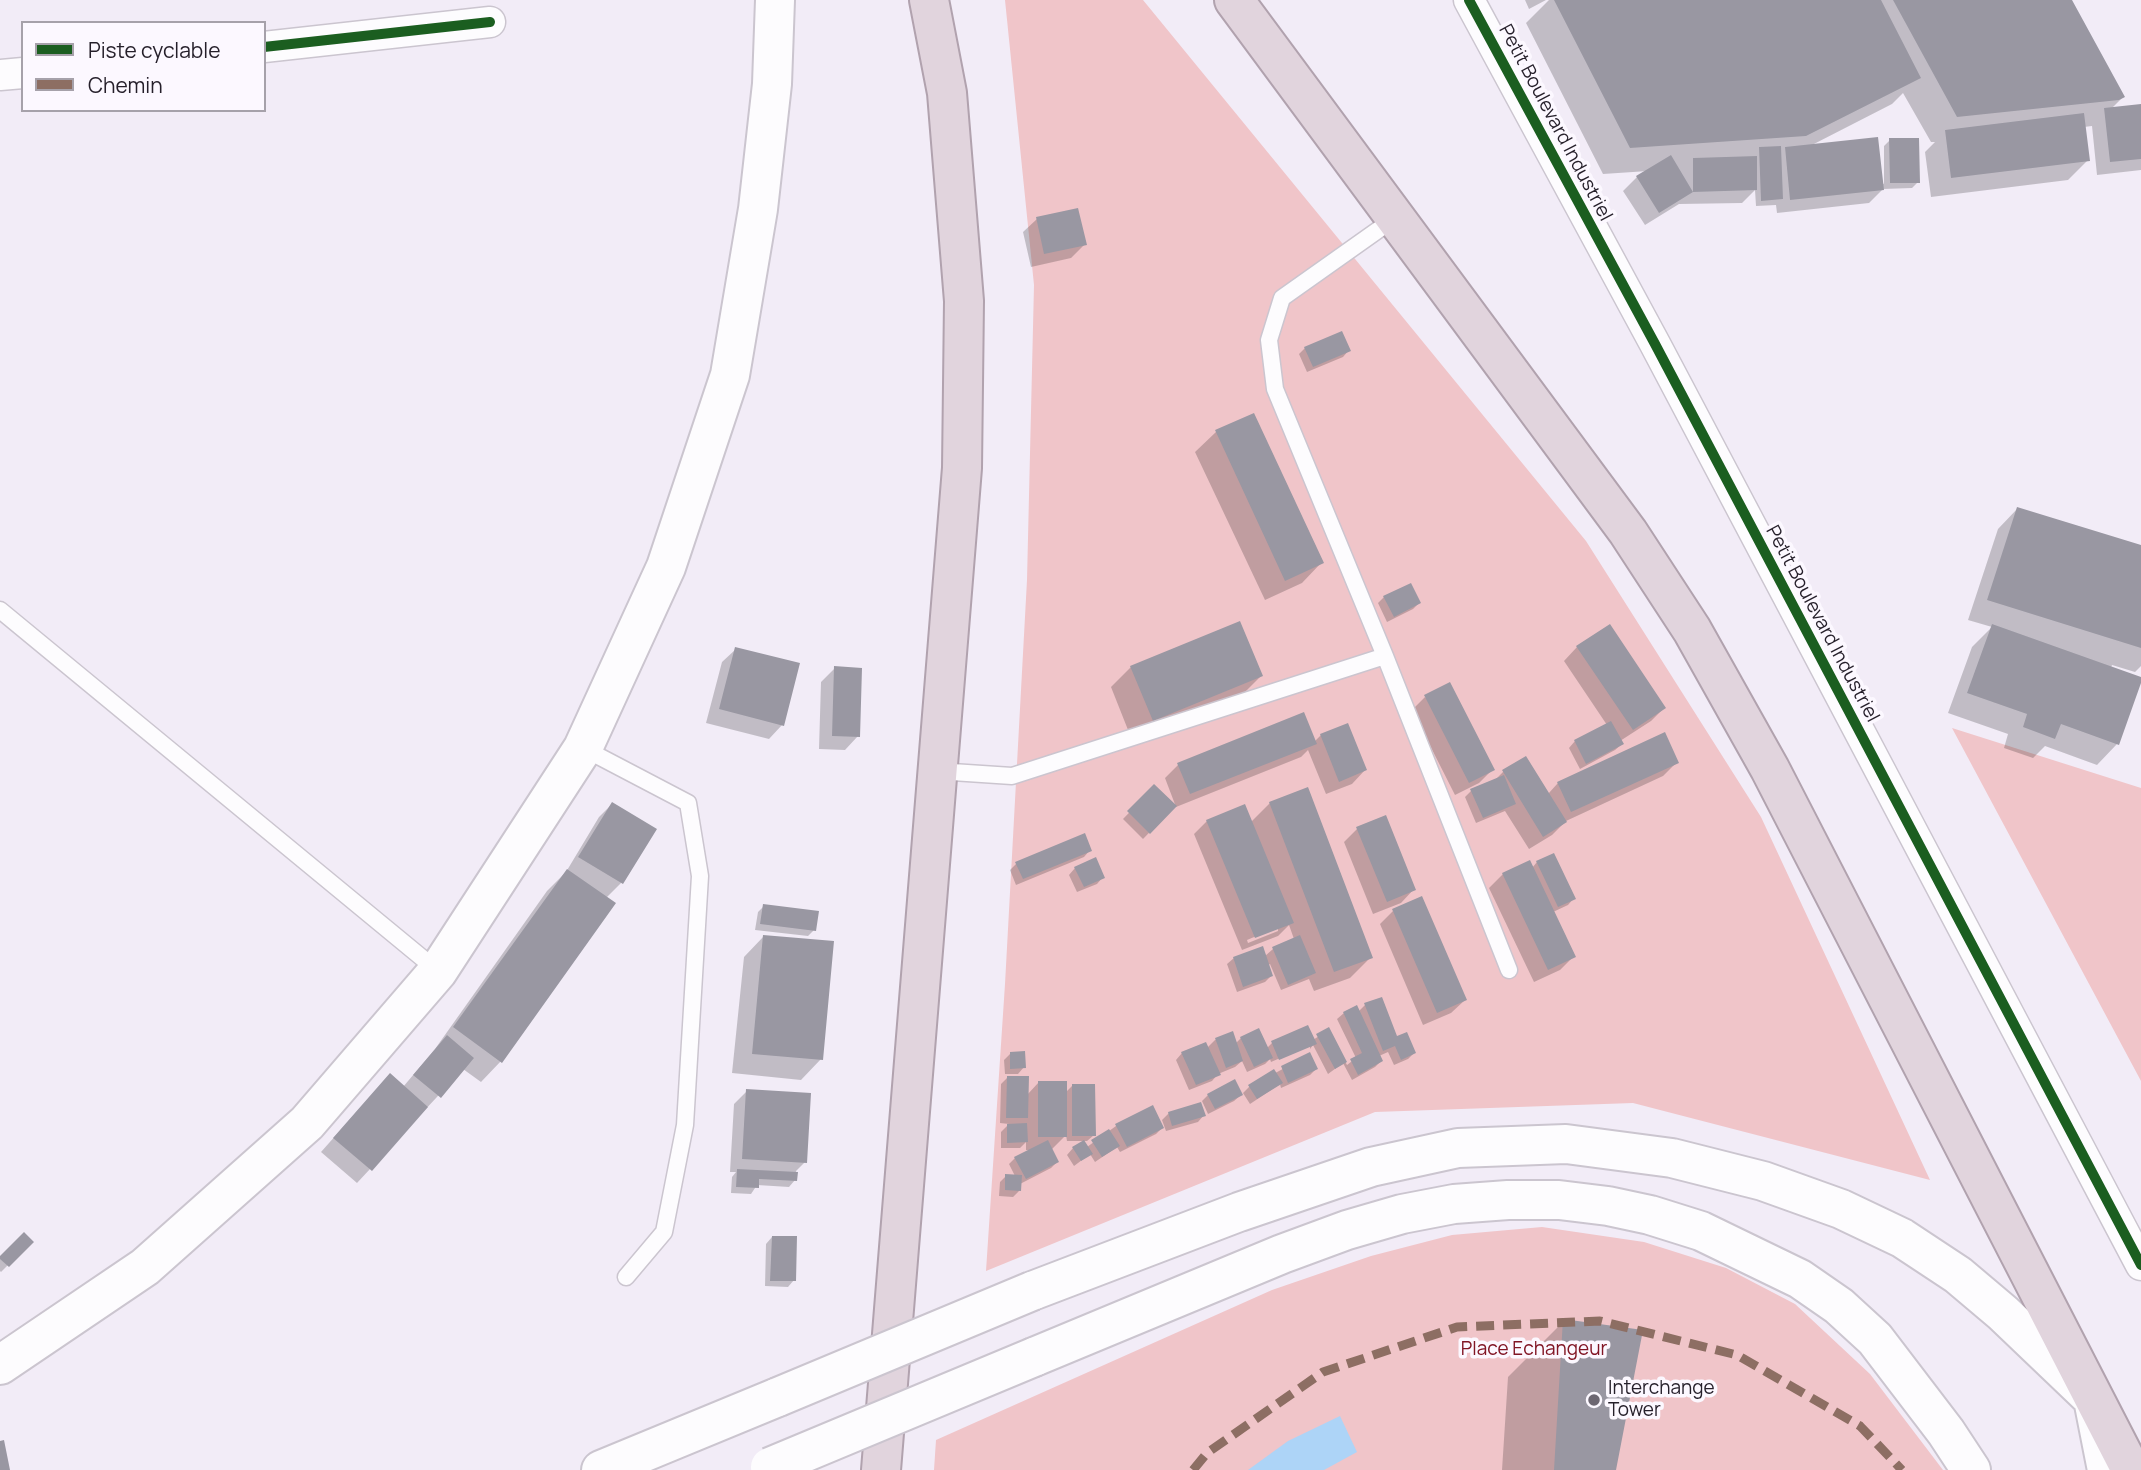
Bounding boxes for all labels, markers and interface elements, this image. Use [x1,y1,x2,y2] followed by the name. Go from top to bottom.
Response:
[21,21,266,112] legend
[1493,21,1617,225] street label: Petit Boulevard Industriel
[88,36,220,64] text: Piste cyclable
[88,71,163,99] text: Chemin
[1760,522,1884,726] street label: Petit Boulevard Industriel
[1461,1339,1607,1361] park label: Place Echangeur
[1608,1378,1715,1422] place label: Interchange Tower
[1586,1392,1602,1408] marker: Interchange Tower

